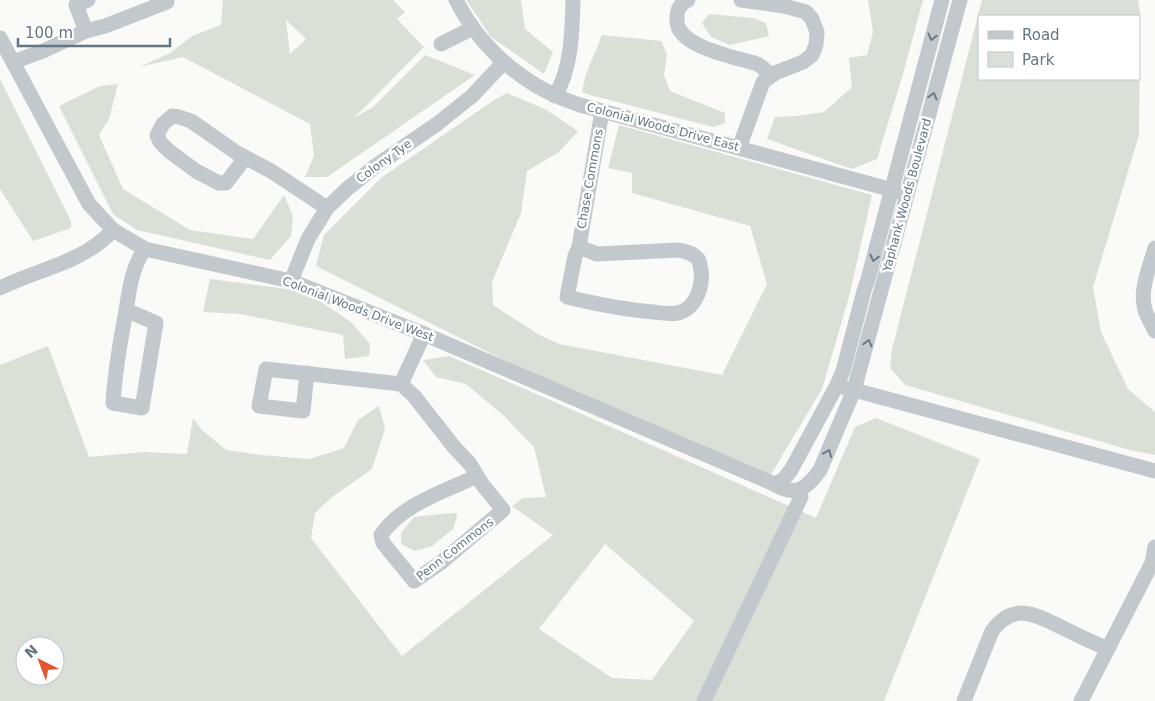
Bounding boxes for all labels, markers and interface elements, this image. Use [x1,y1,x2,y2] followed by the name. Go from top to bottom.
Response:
[18,15,170,47] scale bar
[978,15,1140,80] legend
[25,24,73,42] text: 100 m
[1022,26,1060,44] text: Road
[927,32,938,41] one-way arrow
[1022,51,1055,69] text: Park
[928,93,938,101] one-way arrow
[585,100,741,154] street label: Colonial Woods Drive East
[880,117,934,274] street label: Yaphank Woods Boulevard
[574,128,606,230] street label: Chase Commons
[354,136,414,186] street label: Colony Tye
[869,254,879,262] one-way arrow
[280,274,436,344] street label: Colonial Woods Drive West
[862,339,872,347] one-way arrow
[822,449,833,458] one-way arrow
[414,515,496,583] street label: Penn Commons
[15,636,65,686] north arrow
[22,641,41,661] text: N

